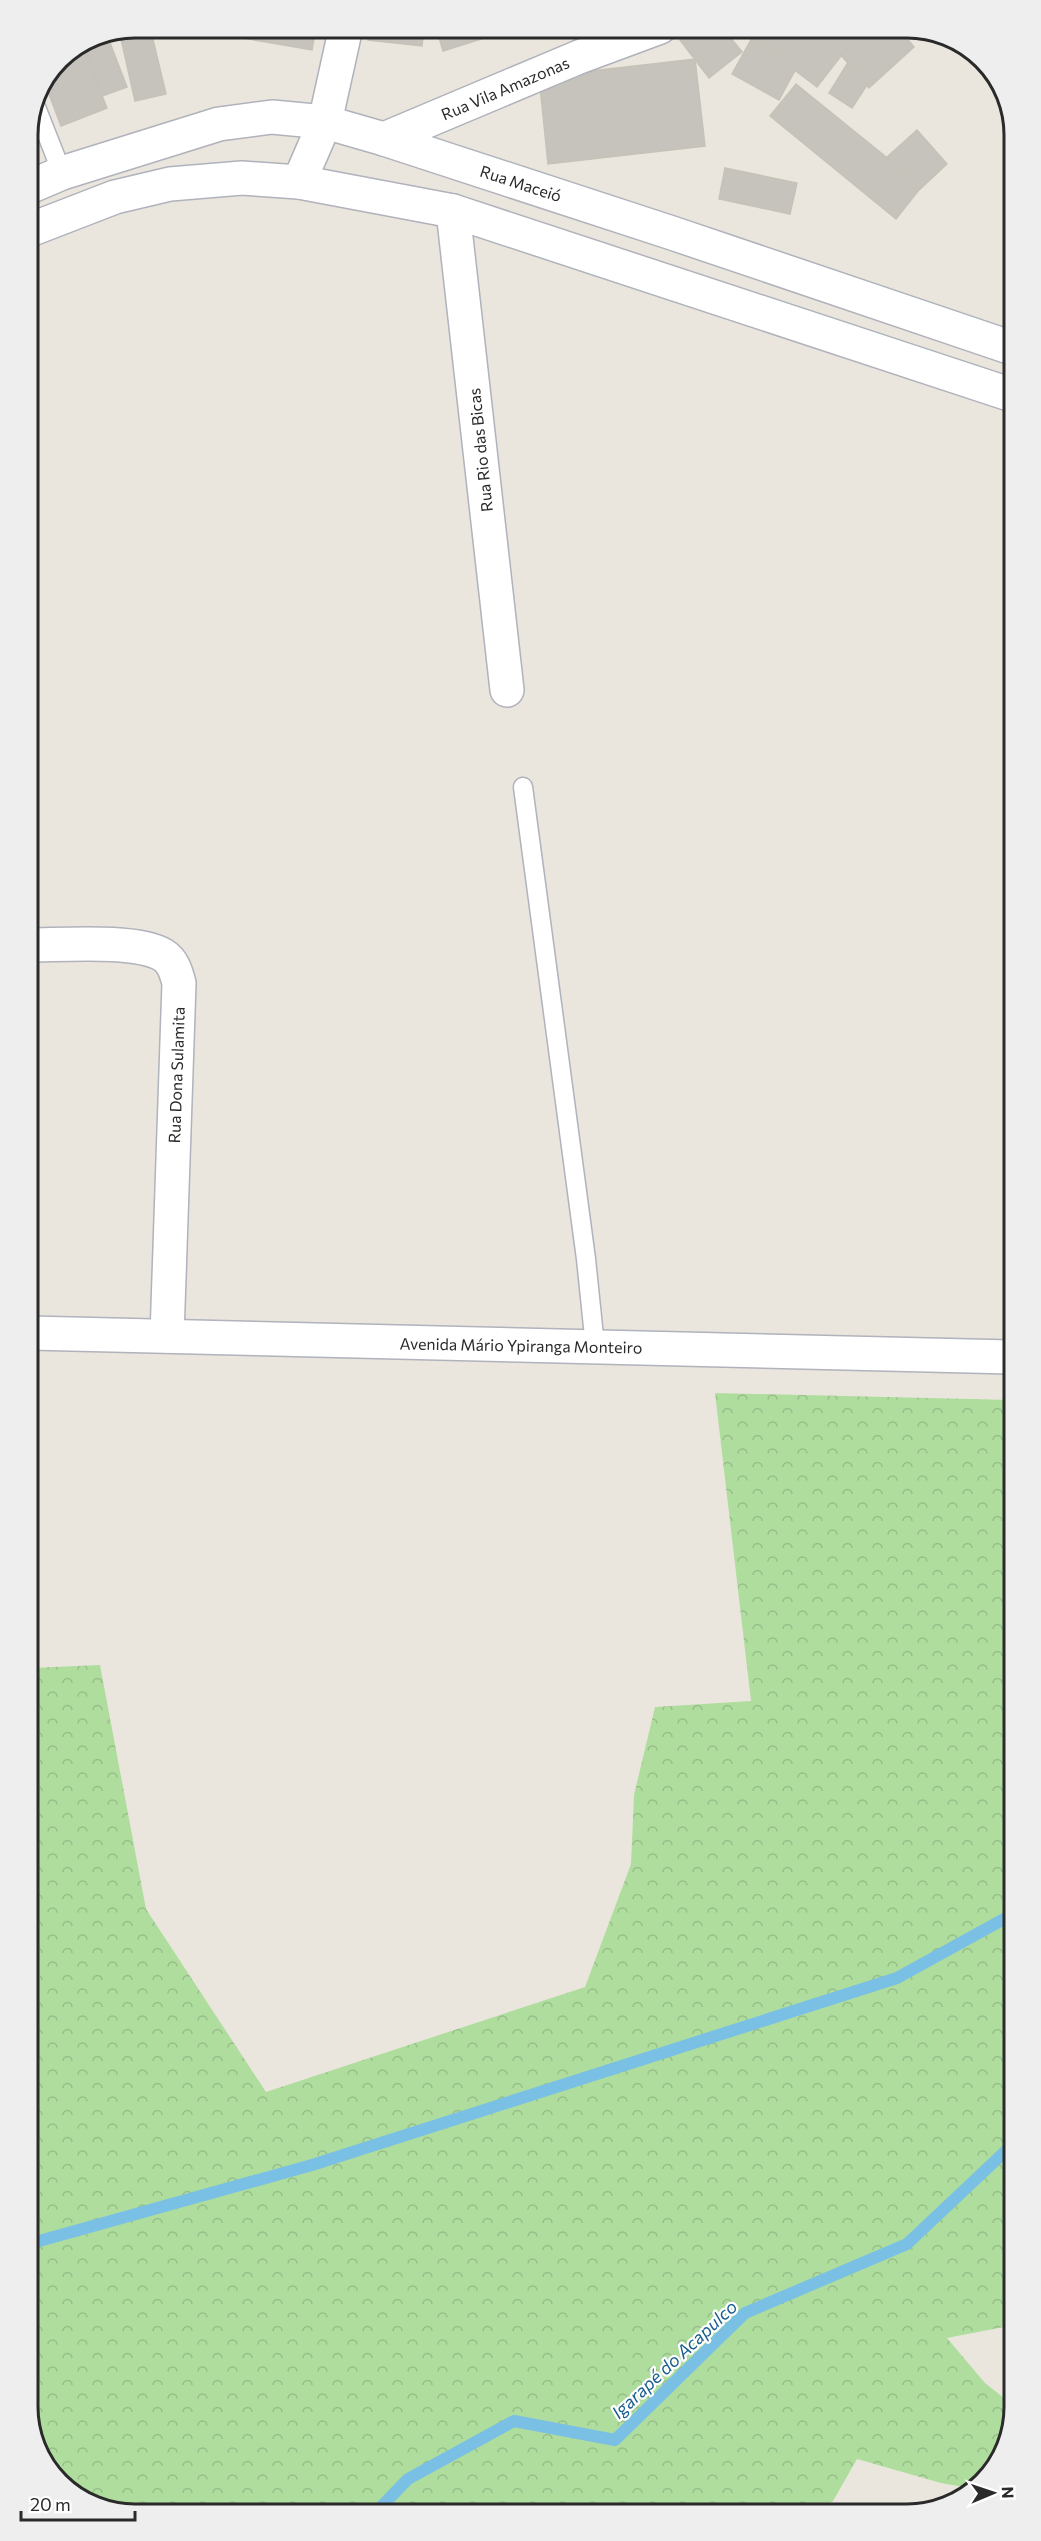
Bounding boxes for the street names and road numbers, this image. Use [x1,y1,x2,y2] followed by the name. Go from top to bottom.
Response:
[438,52,572,124] street label: Rua Vila Amazonas
[478,161,564,205] street label: Rua Maceió
[464,387,496,513] street label: Rua Rio das Bicas
[164,1006,188,1144] street label: Rua Dona Sulamita
[399,1333,643,1357] street label: Avenida Mário Ypiranga Monteiro

